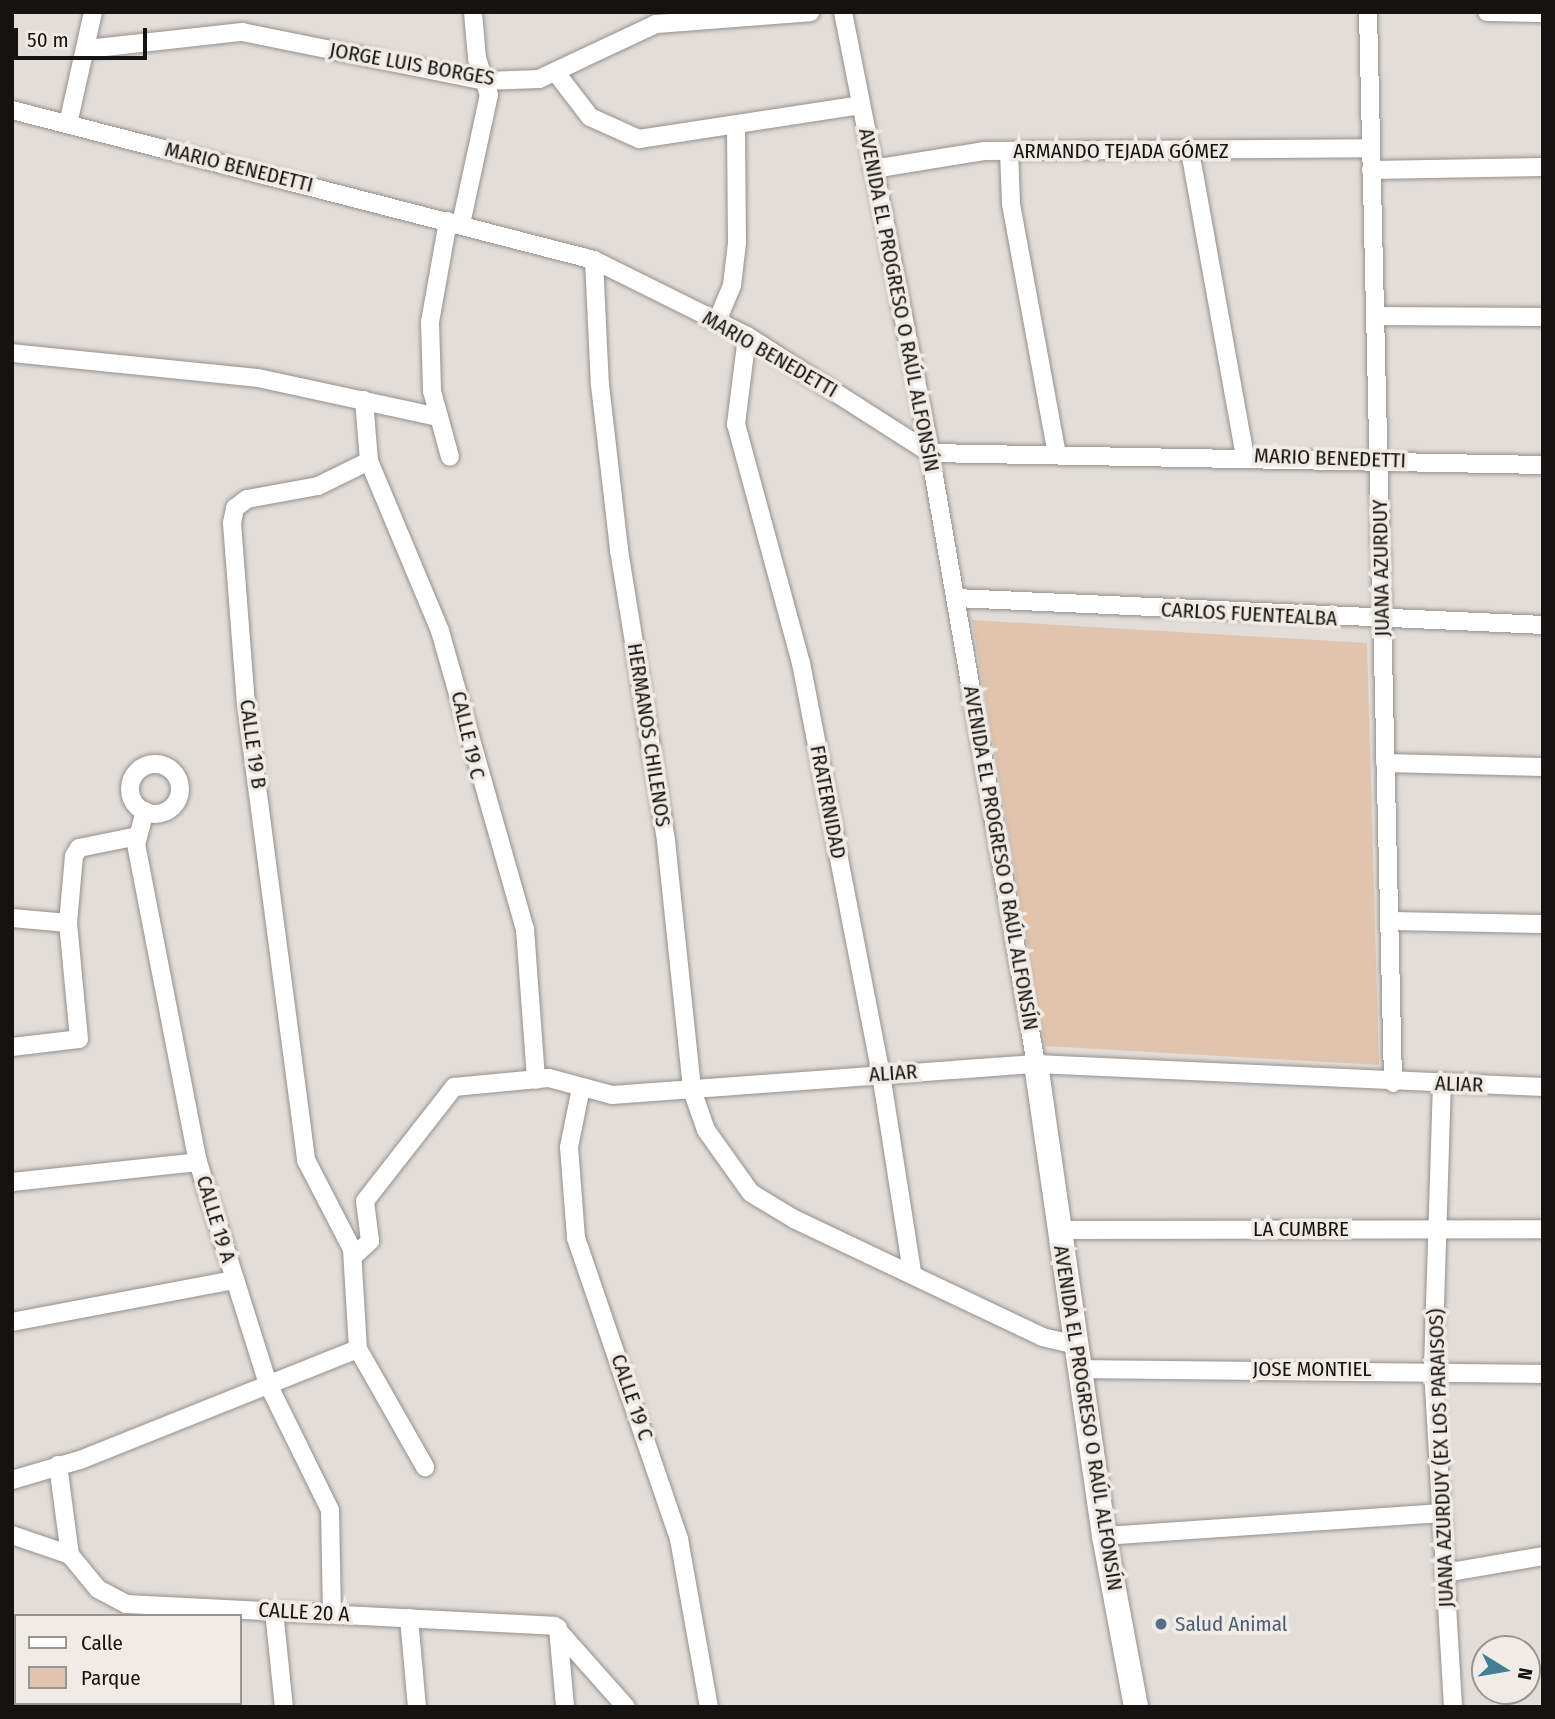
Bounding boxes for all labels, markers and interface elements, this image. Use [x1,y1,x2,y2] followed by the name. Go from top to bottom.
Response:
[18,14,150,58] scale bar
[27,27,69,53] text: 50 m
[328,37,496,91] street label: JORGE LUIS BORGES
[853,126,945,474] street label: AVENIDA EL PROGRESO O RAÚL ALFONSÍN
[162,136,316,198] street label: MARIO BENEDETTI
[1013,138,1229,164] street label: ARMANDO TEJADA GÓMEZ
[698,305,842,403] street label: MARIO BENEDETTI
[1254,443,1406,473] street label: MARIO BENEDETTI
[1367,499,1395,637] street label: JUANA AZURDUY
[1160,597,1338,631] street label: CARLOS FUENTEALBA
[622,641,676,829] street label: HERMANOS CHILENOS
[958,684,1044,1032] street label: AVENIDA EL PROGRESO O RAÚL ALFONSÍN
[446,689,490,781] street label: CALLE 19 C
[234,698,272,790] street label: CALLE 19 B
[805,743,851,861] street label: FRATERNIDAD
[868,1059,918,1087] street label: ALIAR
[1434,1071,1484,1097] street label: ALIAR
[191,1173,241,1265] street label: CALLE 19 A
[1253,1216,1349,1242] street label: LA CUMBRE
[1048,1243,1128,1593] street label: AVENIDA EL PROGRESO O RAÚL ALFONSÍN
[1423,1308,1459,1608] street label: JUANA AZURDUY (EX LOS PARAISOS)
[606,1351,658,1443] street label: CALLE 19 C
[1252,1356,1372,1382] street label: JOSE MONTIEL
[258,1597,350,1627] street label: CALLE 20 A
[1175,1611,1287,1637] place label: Salud Animal
[14,1614,242,1705] legend
[1153,1616,1169,1632] marker: Salud Animal
[81,1630,123,1656] text: Calle
[1471,1635,1541,1705] north arrow
[81,1665,141,1691] text: Parque
[1513,1666,1538,1681] text: N

